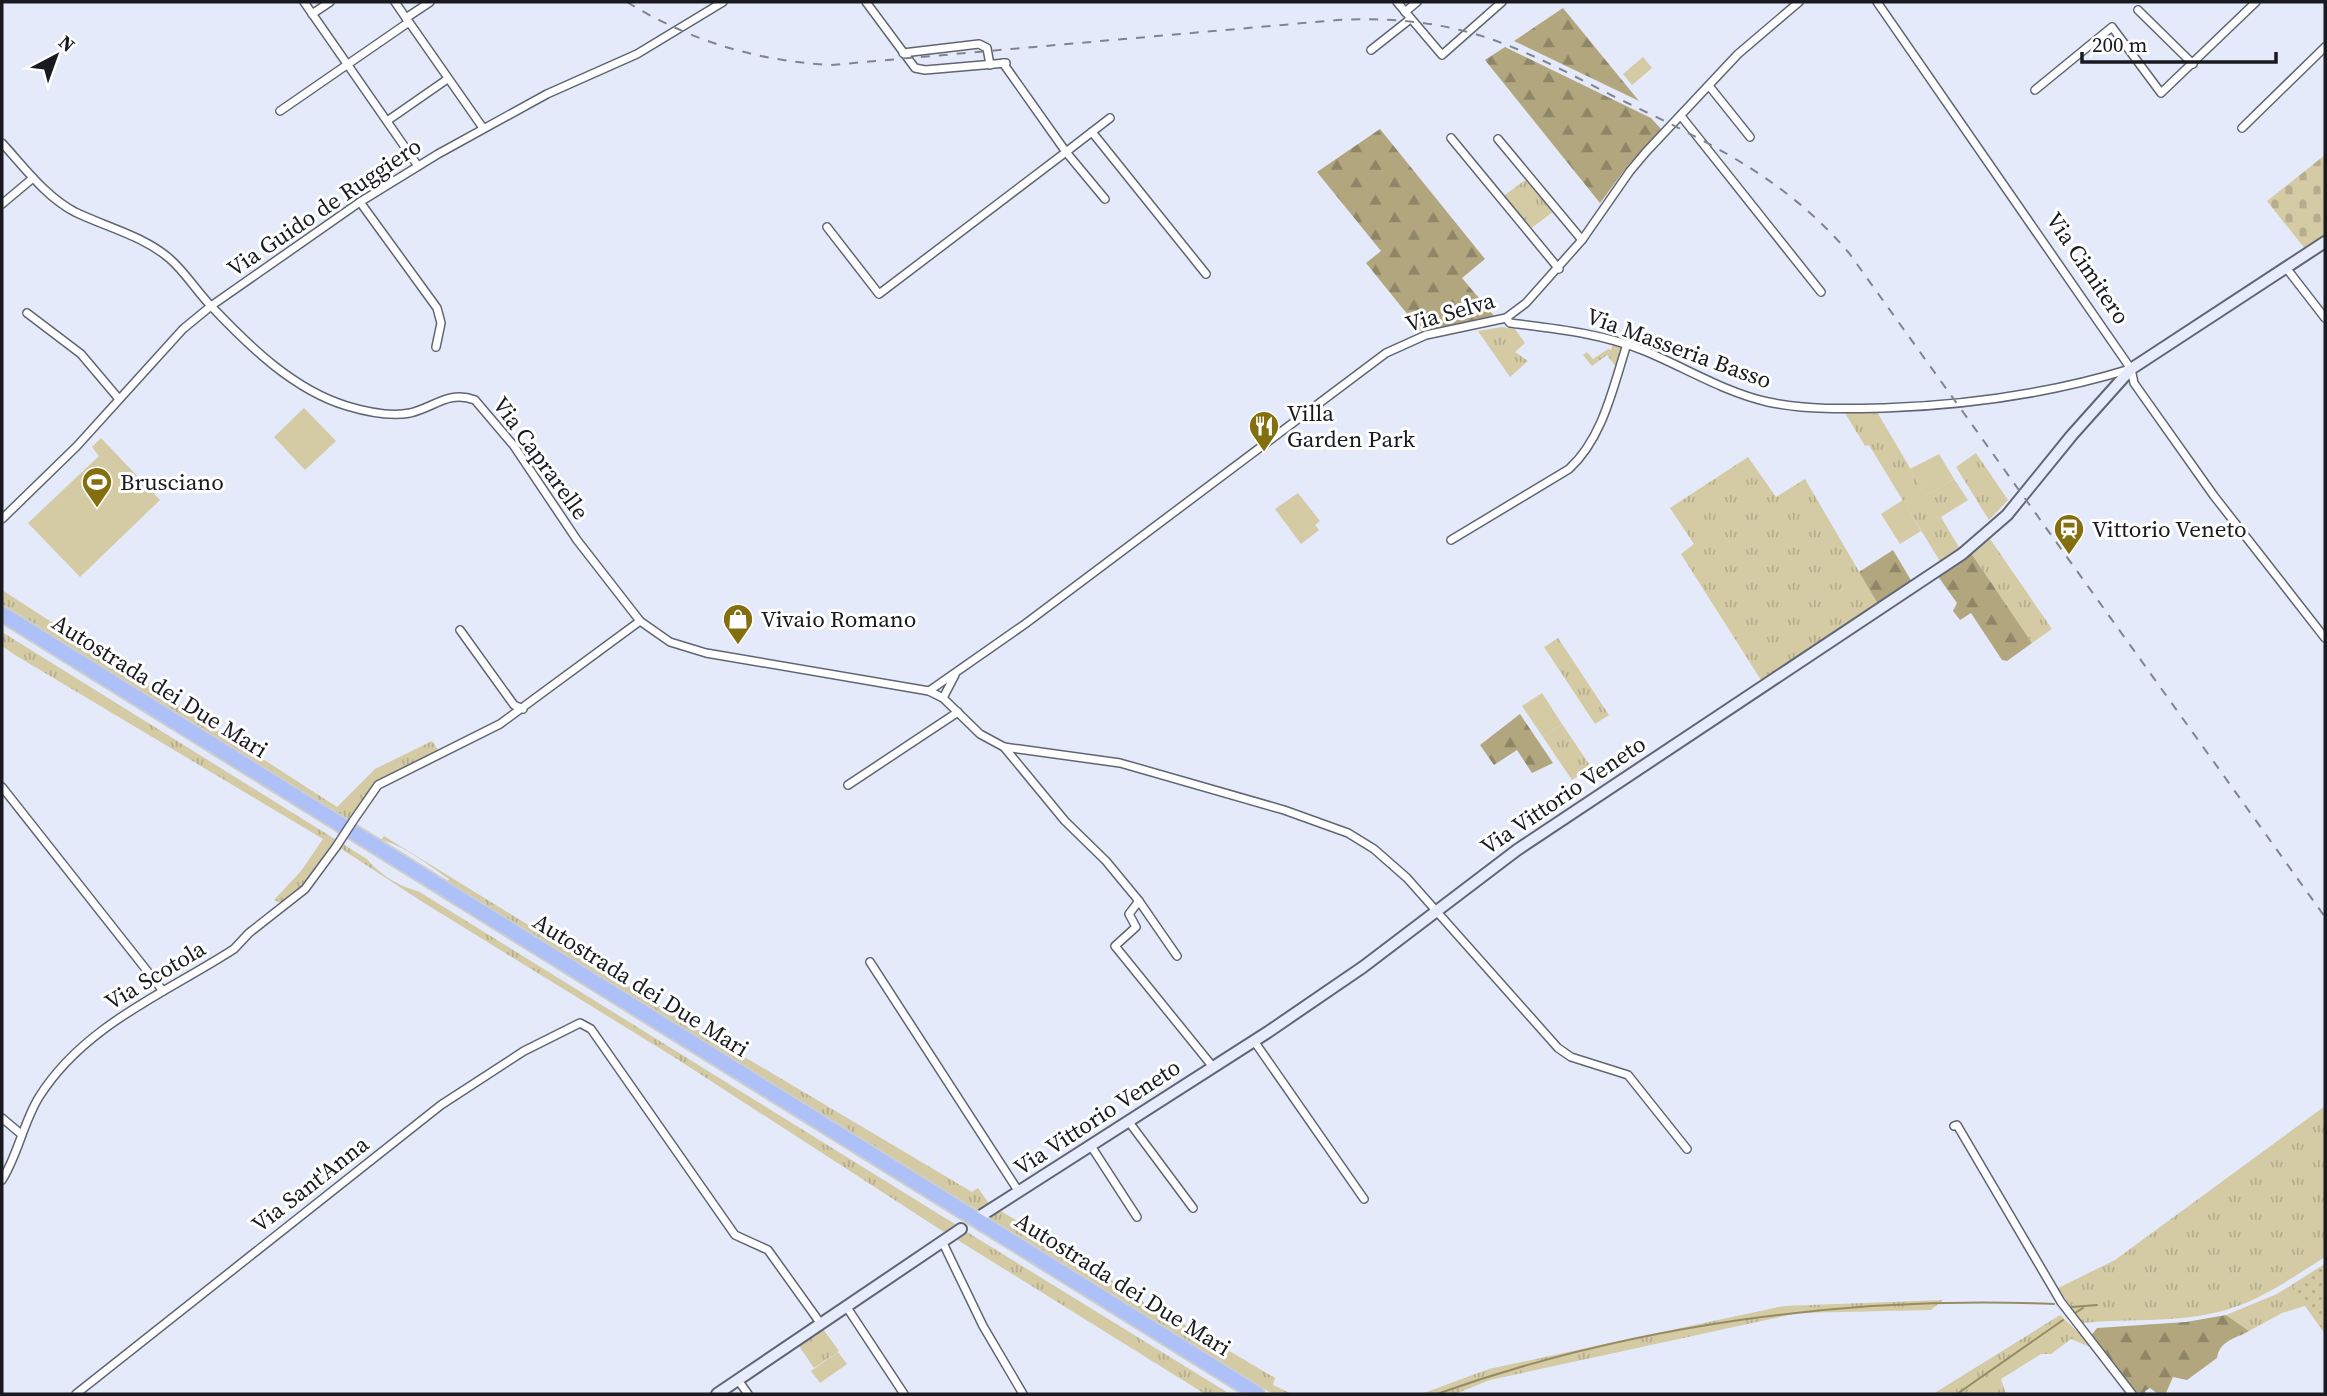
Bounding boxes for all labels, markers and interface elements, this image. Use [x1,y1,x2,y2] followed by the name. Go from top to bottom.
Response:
[21,21,91,91] north arrow
[2082,21,2276,65] scale bar
[53,29,81,58] text: N
[2092,30,2147,59] text: 200 m
[221,130,427,284] street label: Via Guido de Ruggiero
[2039,206,2137,330] street label: Via Cimitero
[1402,284,1499,340] street label: Via Selva
[1582,300,1776,396] street label: Via Masseria Basso
[485,390,597,526] street label: Via Caprarelle
[1287,397,1415,455] place label: Villa Garden Park
[1247,409,1281,453] restaurant icon: Villa Garden Park
[80,465,114,509] sports icon: Brusciano
[120,466,224,498] place label: Brusciano
[2052,512,2086,556] station icon: Vittorio Veneto
[2092,513,2247,545] place label: Vittorio Veneto
[721,602,755,646] shop icon: Vivaio Romano
[761,603,916,635] place label: Vivaio Romano
[46,606,274,766] street label: Autostrada dei Due Mari
[1474,728,1652,862] street label: Via Vittorio Veneto
[527,905,755,1065] street label: Autostrada dei Due Mari
[99,932,212,1018] street label: Via Scotola
[1007,1051,1187,1183] street label: Via Vittorio Veneto
[245,1128,376,1240] street label: Via Sant'Anna
[1009,1204,1237,1364] street label: Autostrada dei Due Mari

